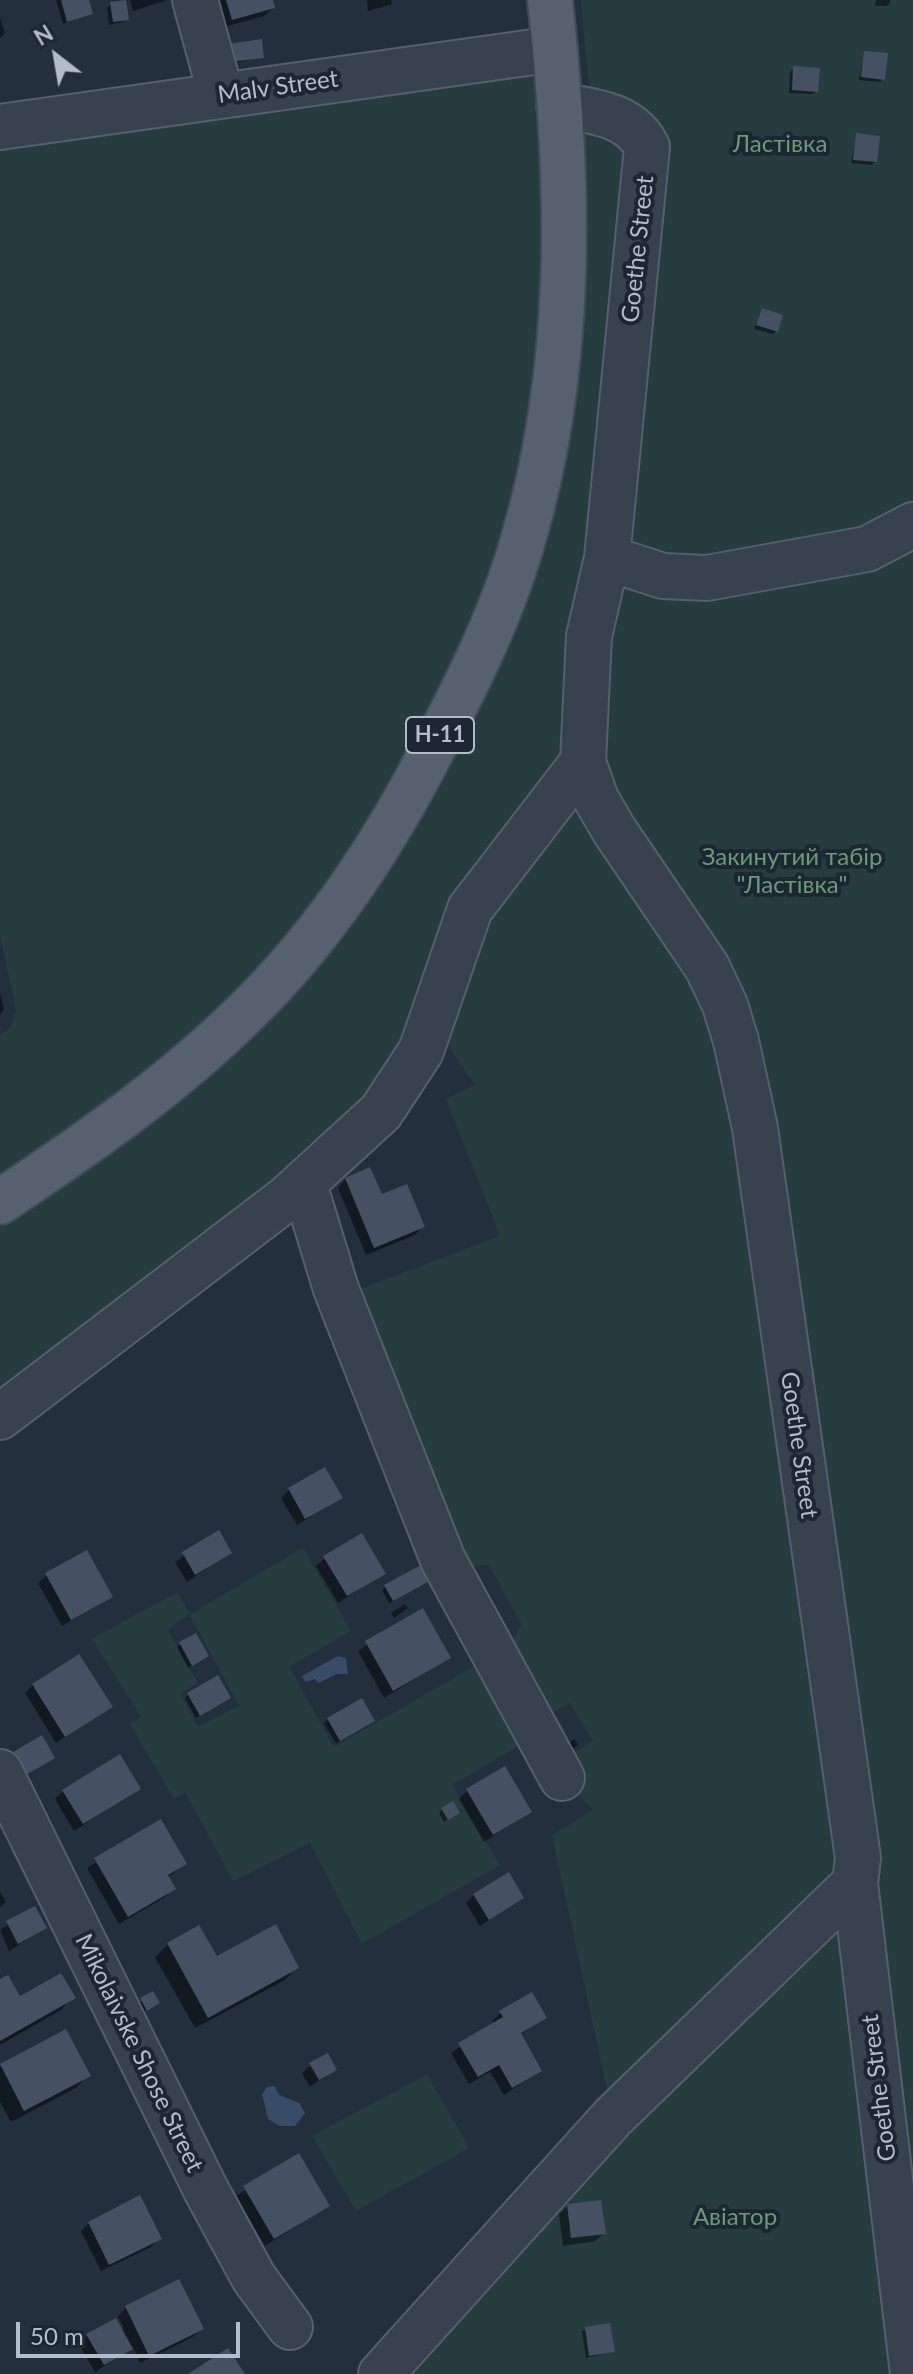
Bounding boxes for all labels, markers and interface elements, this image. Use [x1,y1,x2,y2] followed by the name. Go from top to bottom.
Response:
[16,16,96,96] north arrow
[29,19,58,51] text: N
[216,64,340,110] street label: Malv Street
[733,130,827,158] park label: Ластівка
[616,174,660,324] street label: Goethe Street
[406,717,474,753] road number: Н-11
[702,843,882,899] park label: Закинутий табір "Ластівка"
[774,1370,824,1520] street label: Goethe Street
[69,1929,209,2177] street label: Mikolaivske Shose Street
[856,2013,902,2163] street label: Goethe Street
[693,2203,777,2231] park label: Авіатор
[20,2306,244,2356] scale bar
[30,2321,84,2350] text: 50 m

